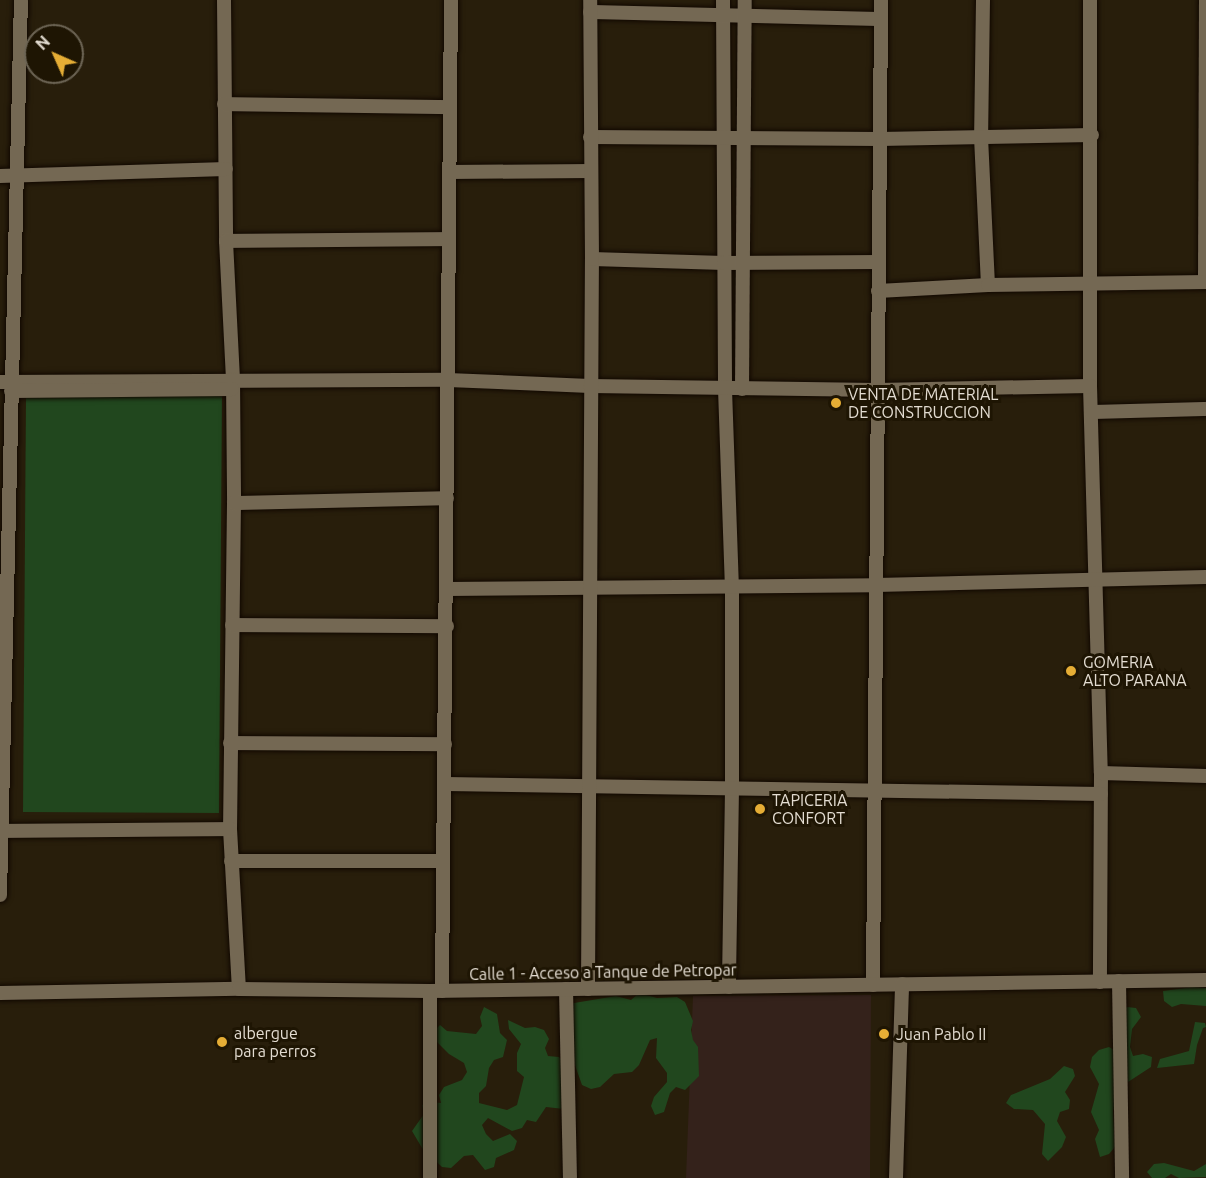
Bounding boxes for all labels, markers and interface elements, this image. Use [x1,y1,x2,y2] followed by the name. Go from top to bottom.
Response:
[24,24,84,84] north arrow
[32,32,53,53] text: N
[848,384,998,422] place label: VENTA DE MATERIAL DE CONSTRUCCION
[829,396,843,410] marker: VENTA DE MATERIAL DE CONSTRUCCION
[1083,652,1187,690] place label: GOMERIA ALTO PARANA
[1064,664,1078,678] marker: GOMERIA ALTO PARANA
[772,790,847,828] place label: TAPICERIA CONFORT
[753,802,767,816] marker: TAPICERIA CONFORT
[469,960,737,984] street label: Calle 1 - Acceso a Tanque de Petropar
[234,1023,316,1061] place label: albergue para perros
[896,1024,986,1044] place label: Juan Pablo II
[877,1027,891,1041] marker: Juan Pablo II
[215,1035,229,1049] marker: albergue para perros

